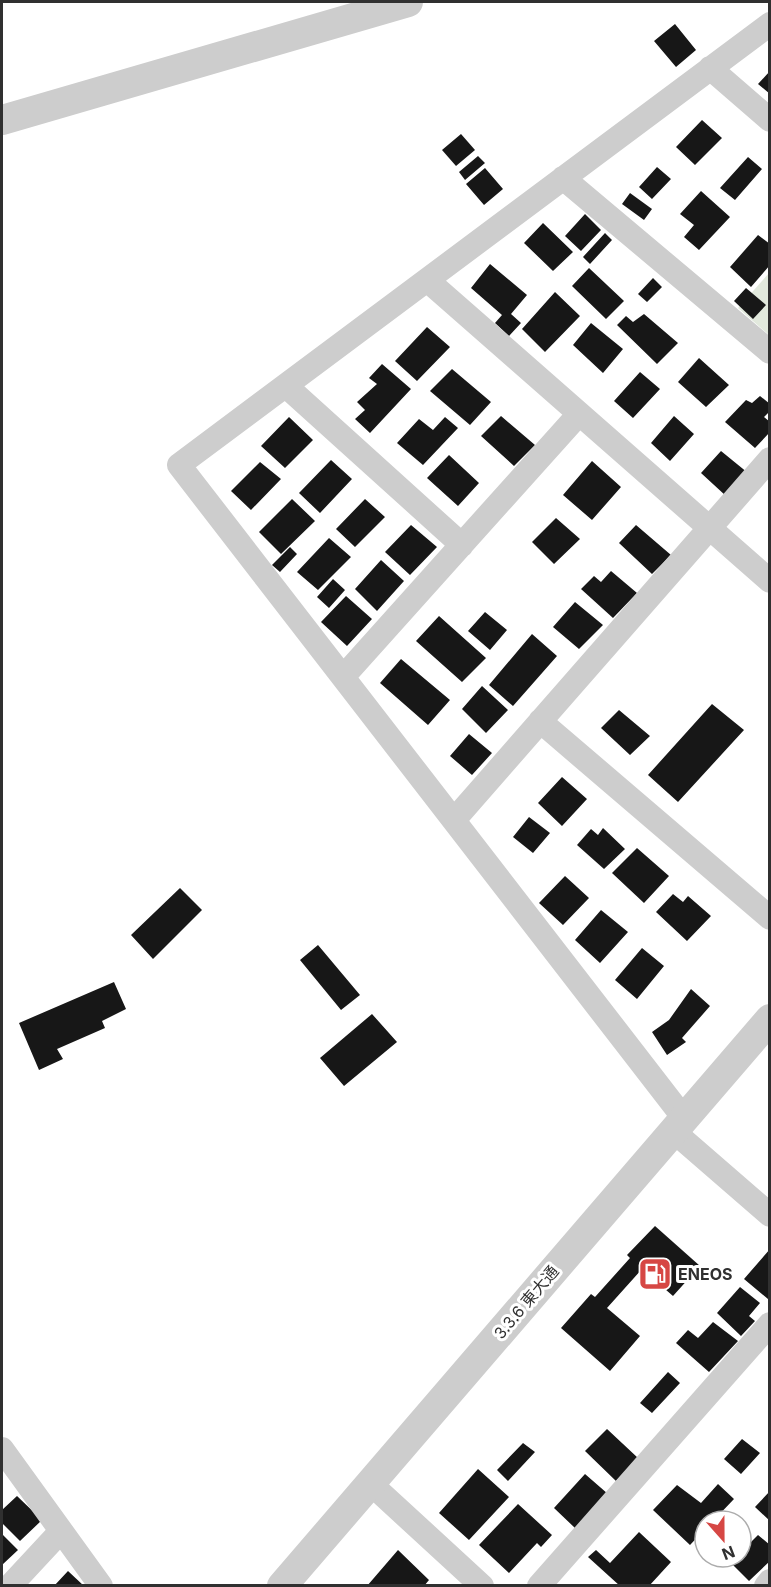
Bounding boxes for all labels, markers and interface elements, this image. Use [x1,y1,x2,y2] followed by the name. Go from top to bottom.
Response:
[637,1256,673,1292] fuel station icon: ENEOS
[489,1261,563,1343] street label: 3.3.6 東大通
[678,1264,732,1284] place label: ENEOS
[693,1509,753,1569] north arrow
[719,1541,738,1565] text: N

